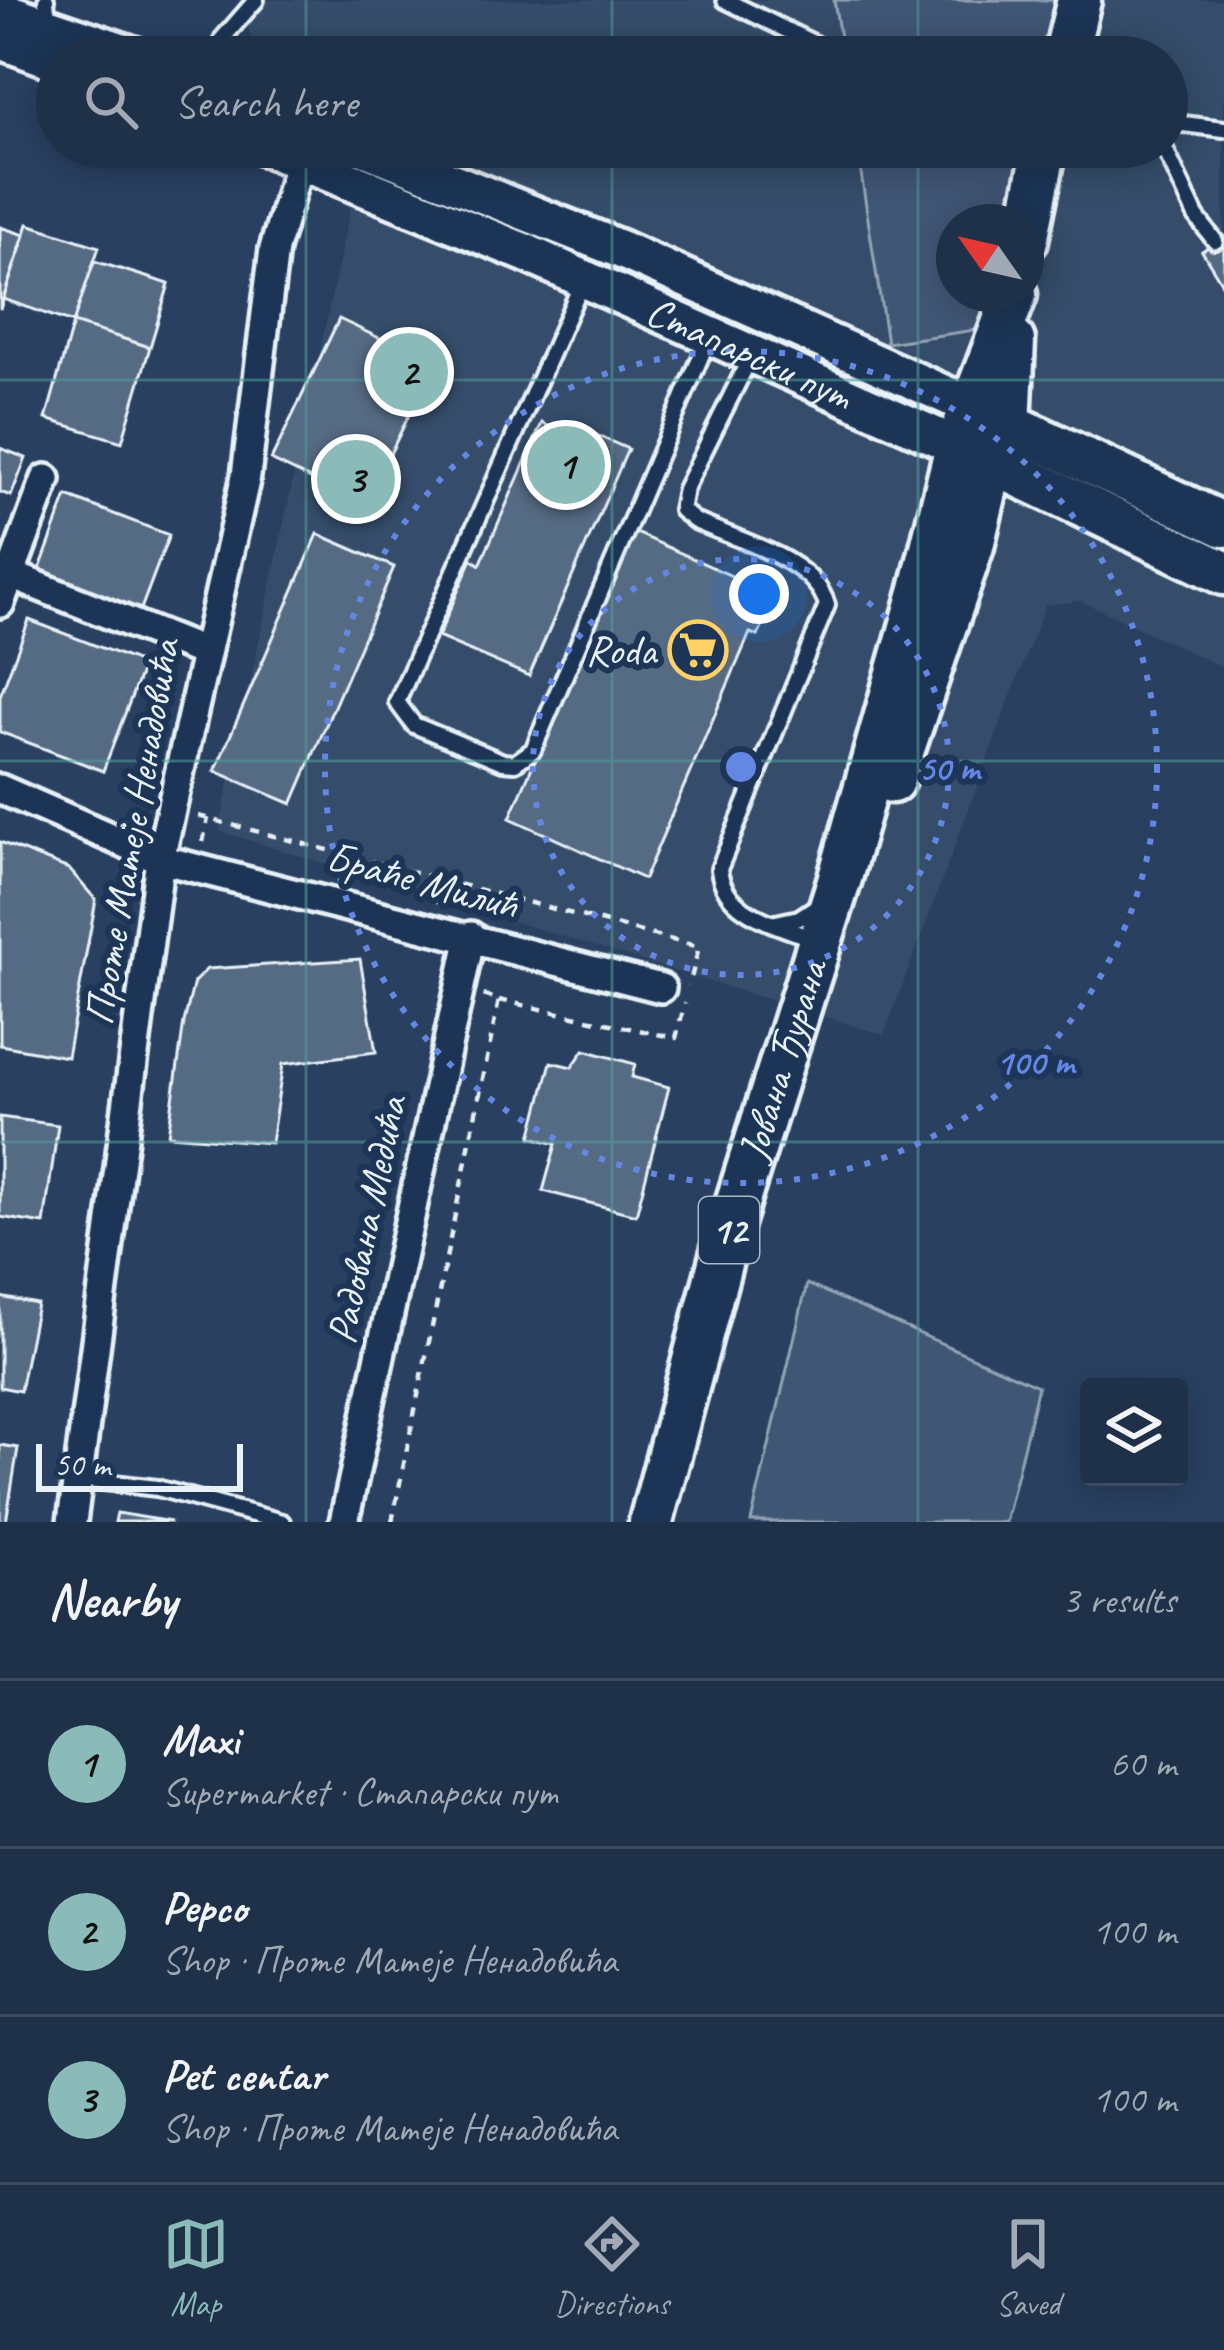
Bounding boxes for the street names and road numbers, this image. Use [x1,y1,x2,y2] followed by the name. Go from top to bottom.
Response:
[639,284,862,423] street label: Стапарски пут
[72,633,192,1029] street label: Проте Матеје Ненадовића
[321,830,525,932] street label: Браће Милић
[725,950,840,1169] street label: Јована Ђурана
[315,1089,420,1348] street label: Радована Медића
[699,1197,759,1263] road number: 12

